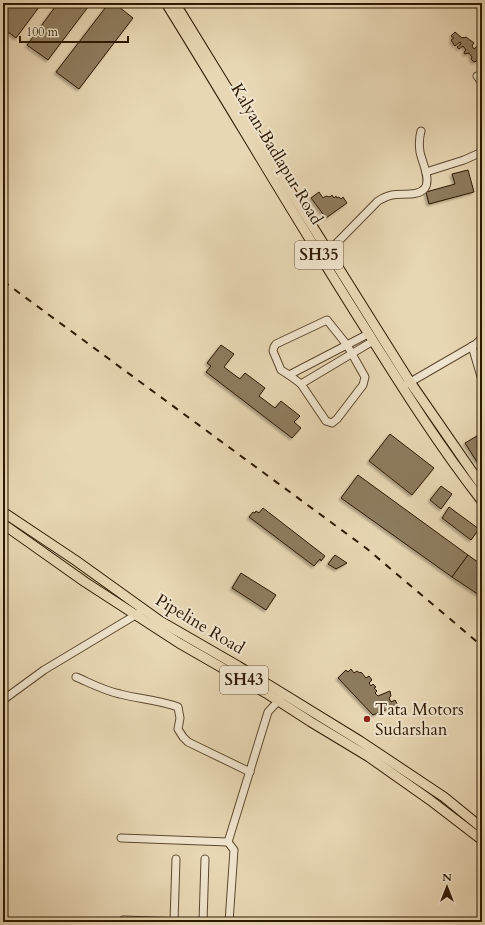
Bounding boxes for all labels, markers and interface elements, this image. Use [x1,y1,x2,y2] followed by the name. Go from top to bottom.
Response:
[20,18,128,44] scale bar
[26,24,59,40] text: 100 m
[226,79,328,229] street label: Kalyan Badlapur Road
[295,241,343,269] road number: SH35
[151,588,249,660] street label: Pipeline Road
[220,666,268,694] road number: SH43
[375,698,464,741] place label: Tata Motors Sudarshan
[362,714,372,724] marker: Tata Motors Sudarshan
[427,867,467,907] north arrow
[442,870,452,885] text: N

